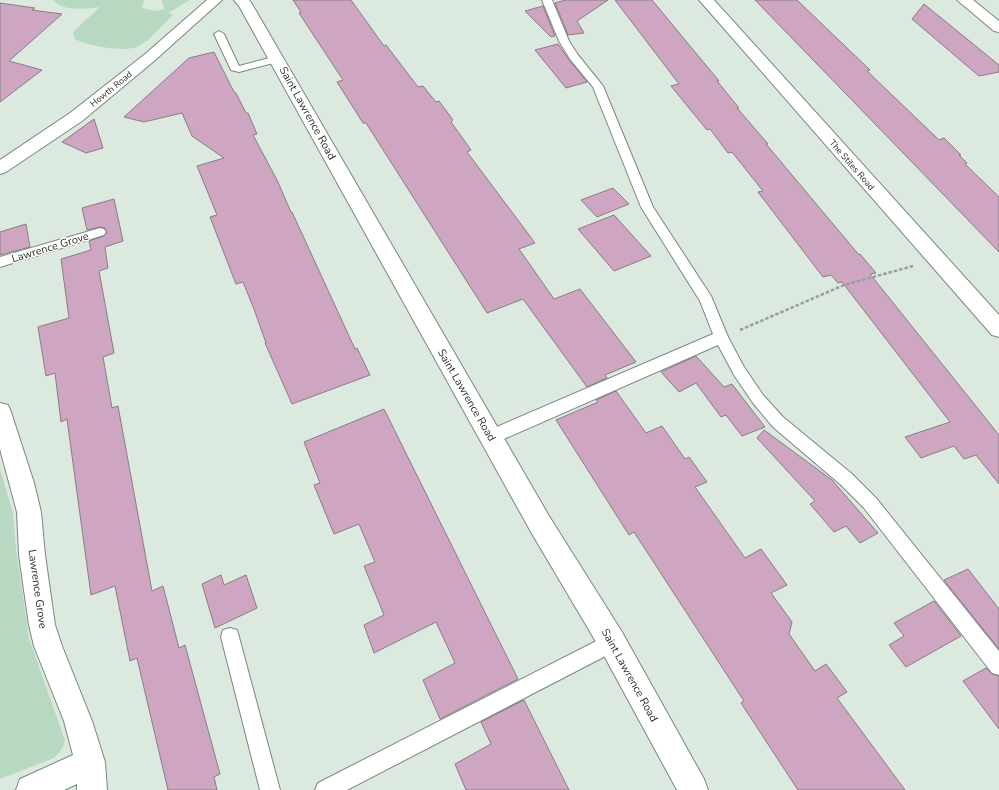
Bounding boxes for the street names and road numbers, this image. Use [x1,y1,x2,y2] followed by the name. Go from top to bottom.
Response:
[276,64,339,162] street label: Saint Lawrence Road
[87,68,135,110] street label: Howth Road
[827,137,877,193] street label: The Stiles Road
[10,229,91,266] street label: Lawrence Grove
[434,346,499,444] street label: Saint Lawrence Road
[25,548,51,630] street label: Lawrence Grove
[598,626,661,724] street label: Saint Lawrence Road

